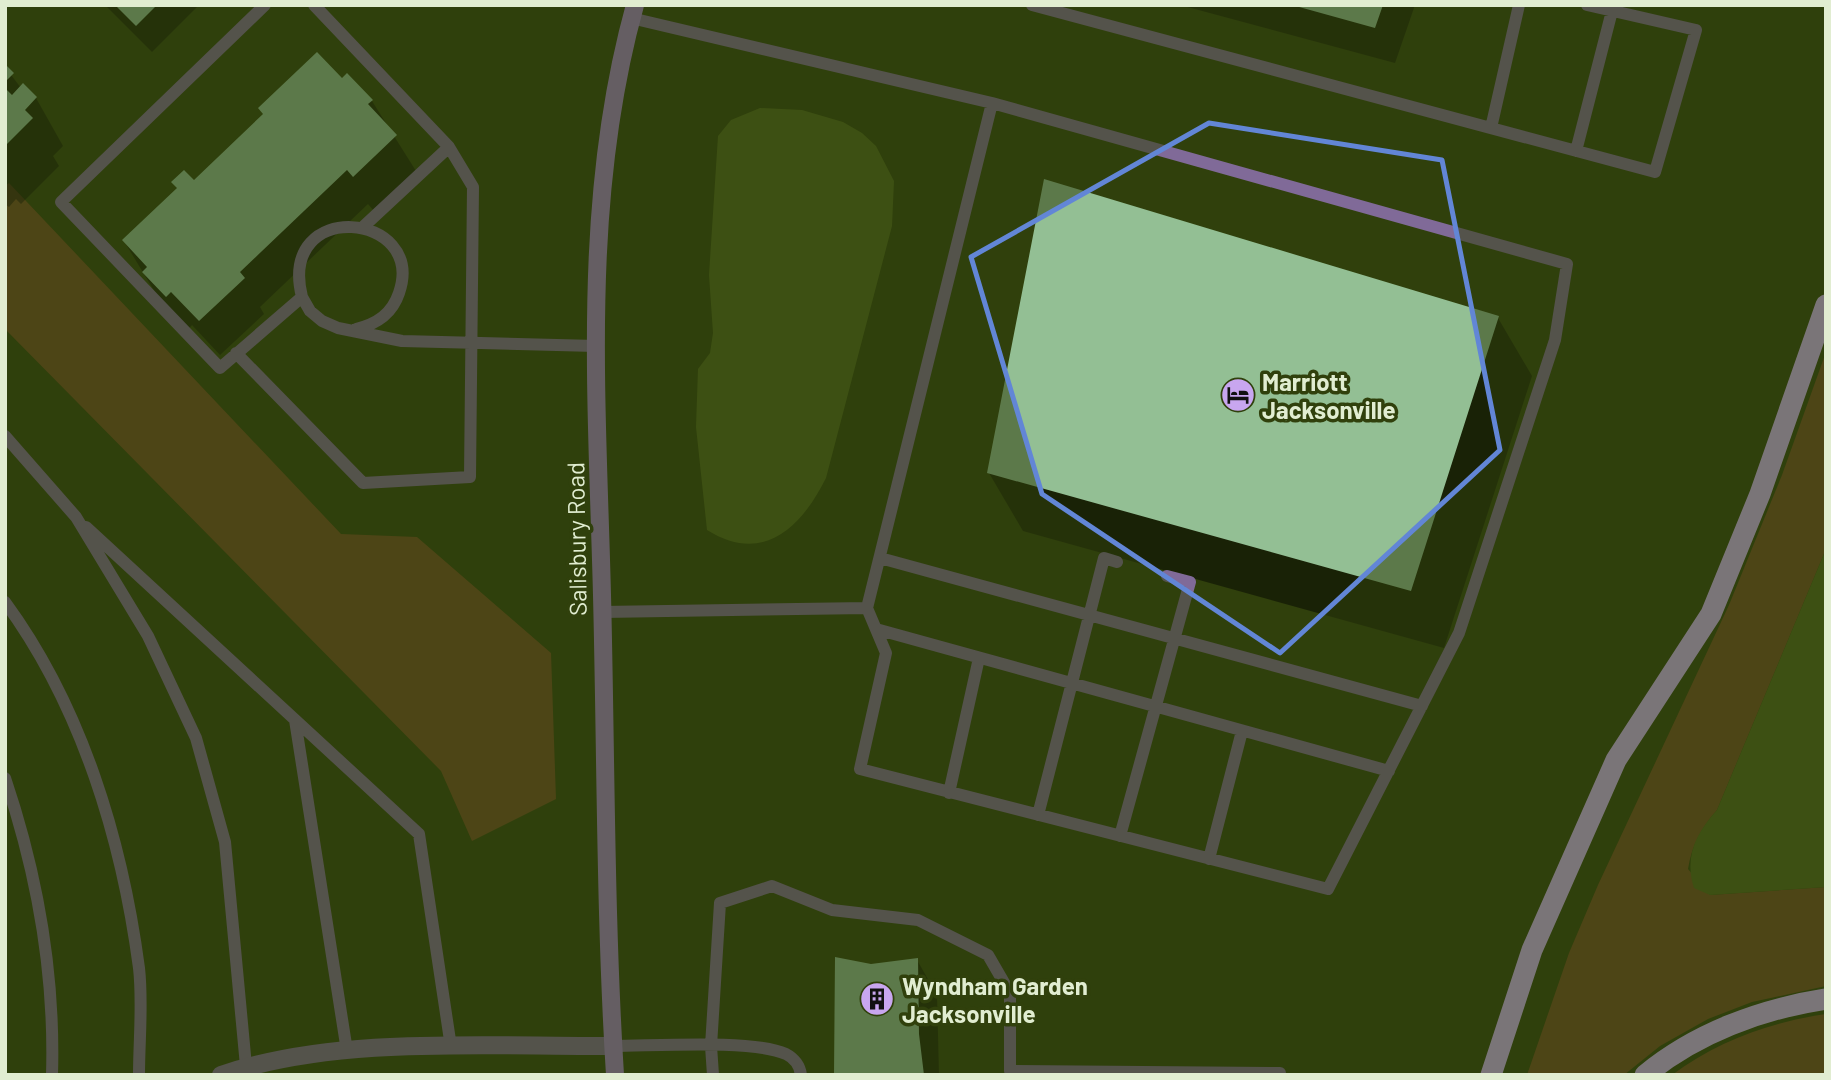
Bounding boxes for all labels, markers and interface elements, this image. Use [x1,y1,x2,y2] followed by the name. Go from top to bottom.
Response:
[1262,367,1396,424] place label: Marriott Jacksonville
[1219,376,1257,414] hotel icon: Marriott Jacksonville
[560,462,592,616] street label: Salisbury Road
[902,971,1088,1028] place label: Wyndham Garden Jacksonville
[858,980,896,1018] building icon: Wyndham Garden Jacksonville

